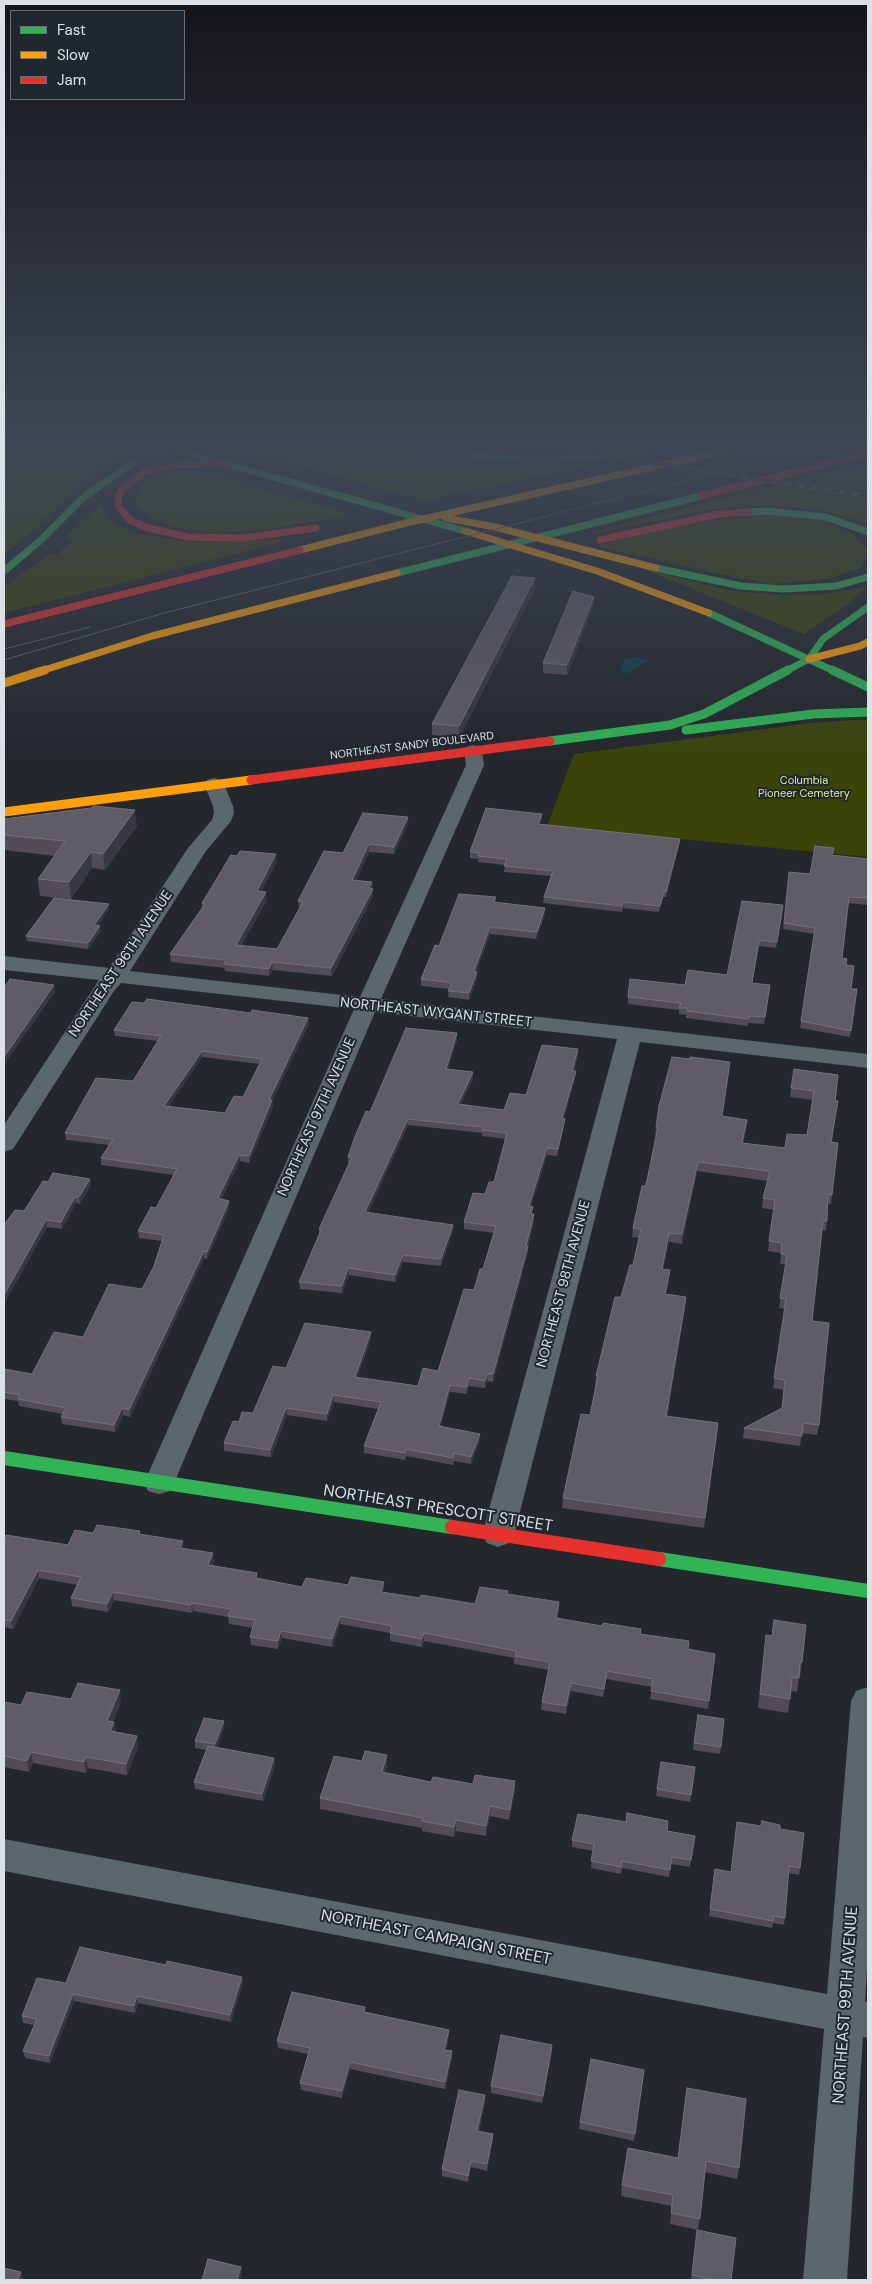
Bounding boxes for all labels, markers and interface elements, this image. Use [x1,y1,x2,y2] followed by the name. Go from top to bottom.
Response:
[10,10,185,100] legend
[57,20,86,40] text: Fast
[57,45,89,65] text: Slow
[57,70,86,90] text: Jam
[329,729,495,763] street label: NORTHEAST SANDY BOULEVARD
[758,774,850,800] park label: Columbia Pioneer Cemetery
[66,888,176,1040] street label: NORTHEAST 96TH AVENUE
[339,995,533,1031] street label: NORTHEAST WYGANT STREET
[274,1035,360,1199] street label: NORTHEAST 97TH AVENUE
[534,1198,594,1370] street label: NORTHEAST 98TH AVENUE
[322,1481,554,1537] street label: NORTHEAST PRESCOTT STREET
[319,1906,553,1970] street label: NORTHEAST CAMPAIGN STREET
[830,1906,862,2104] street label: NORTHEAST 99TH AVENUE

